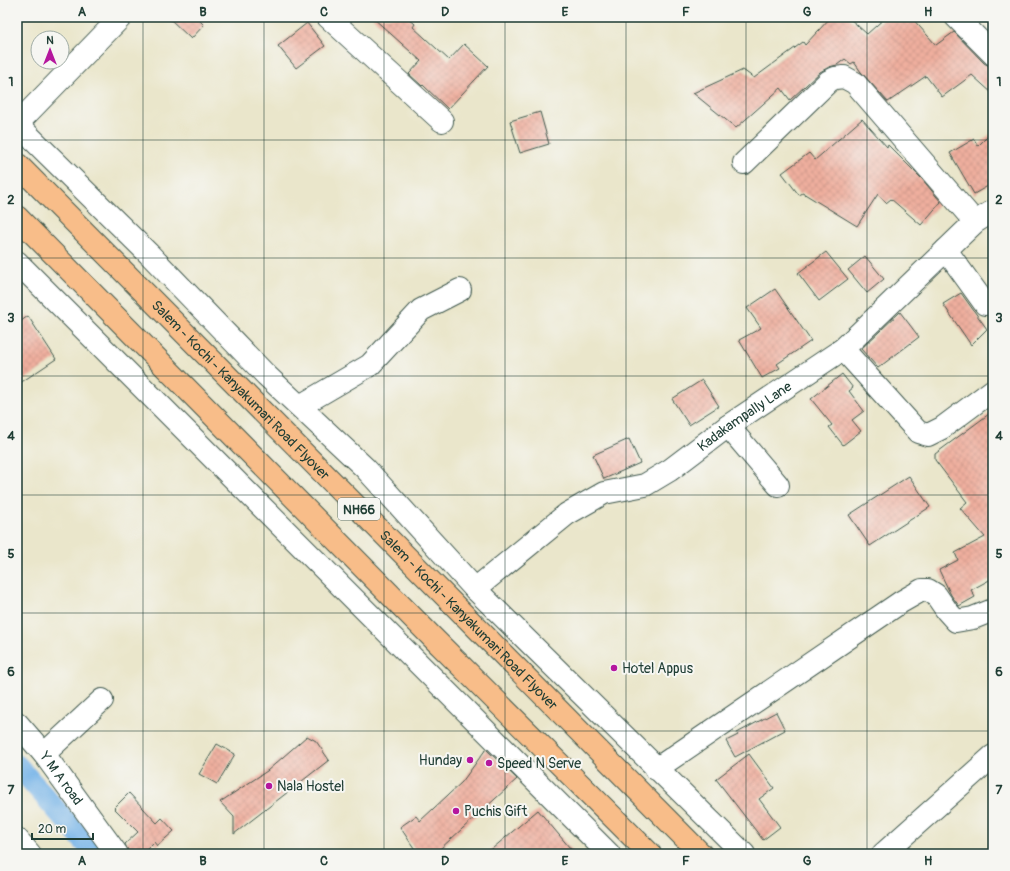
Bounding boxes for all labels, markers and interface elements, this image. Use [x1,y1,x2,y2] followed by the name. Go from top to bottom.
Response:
[78,4,87,20] text: A
[199,4,207,20] text: B
[320,4,328,20] text: C
[441,4,449,20] text: D
[562,4,569,20] text: E
[682,4,690,20] text: F
[803,4,812,20] text: G
[924,4,932,20] text: H
[30,30,70,70] north arrow
[46,34,54,47] text: N
[8,74,14,90] text: 1
[996,74,1002,90] text: 1
[7,192,15,208] text: 2
[995,192,1003,208] text: 2
[148,297,333,484] street label: Salem - Kochi - Kanyakumari Road Flyover
[7,310,15,326] text: 3
[995,310,1003,326] text: 3
[694,378,795,455] street label: Kadakampally Lane
[7,428,15,444] text: 4
[995,428,1003,444] text: 4
[338,498,380,520] road number: NH66
[376,527,561,714] street label: Salem - Kochi - Kanyakumari Road Flyover
[7,546,15,562] text: 5
[995,546,1003,562] text: 5
[622,660,694,677] place label: Hotel Appus
[609,663,619,673] marker: Hotel Appus
[7,664,15,680] text: 6
[995,664,1003,680] text: 6
[35,748,86,809] street label: Y M A road
[419,752,462,769] place label: Hunday
[465,755,475,765] marker: Hunday
[497,755,581,772] place label: Speed N Serve
[484,758,494,768] marker: Speed N Serve
[277,778,344,795] place label: Nala Hostel
[264,781,274,791] marker: Nala Hostel
[8,782,15,798] text: 7
[996,782,1003,798] text: 7
[464,803,528,820] place label: Puchis Gift
[451,806,461,816] marker: Puchis Gift
[32,815,93,841] scale bar
[38,822,67,837] text: 20 m
[78,853,87,869] text: A
[199,853,207,869] text: B
[320,853,328,869] text: C
[441,853,449,869] text: D
[562,853,569,869] text: E
[682,853,690,869] text: F
[803,853,812,869] text: G
[924,853,932,869] text: H

